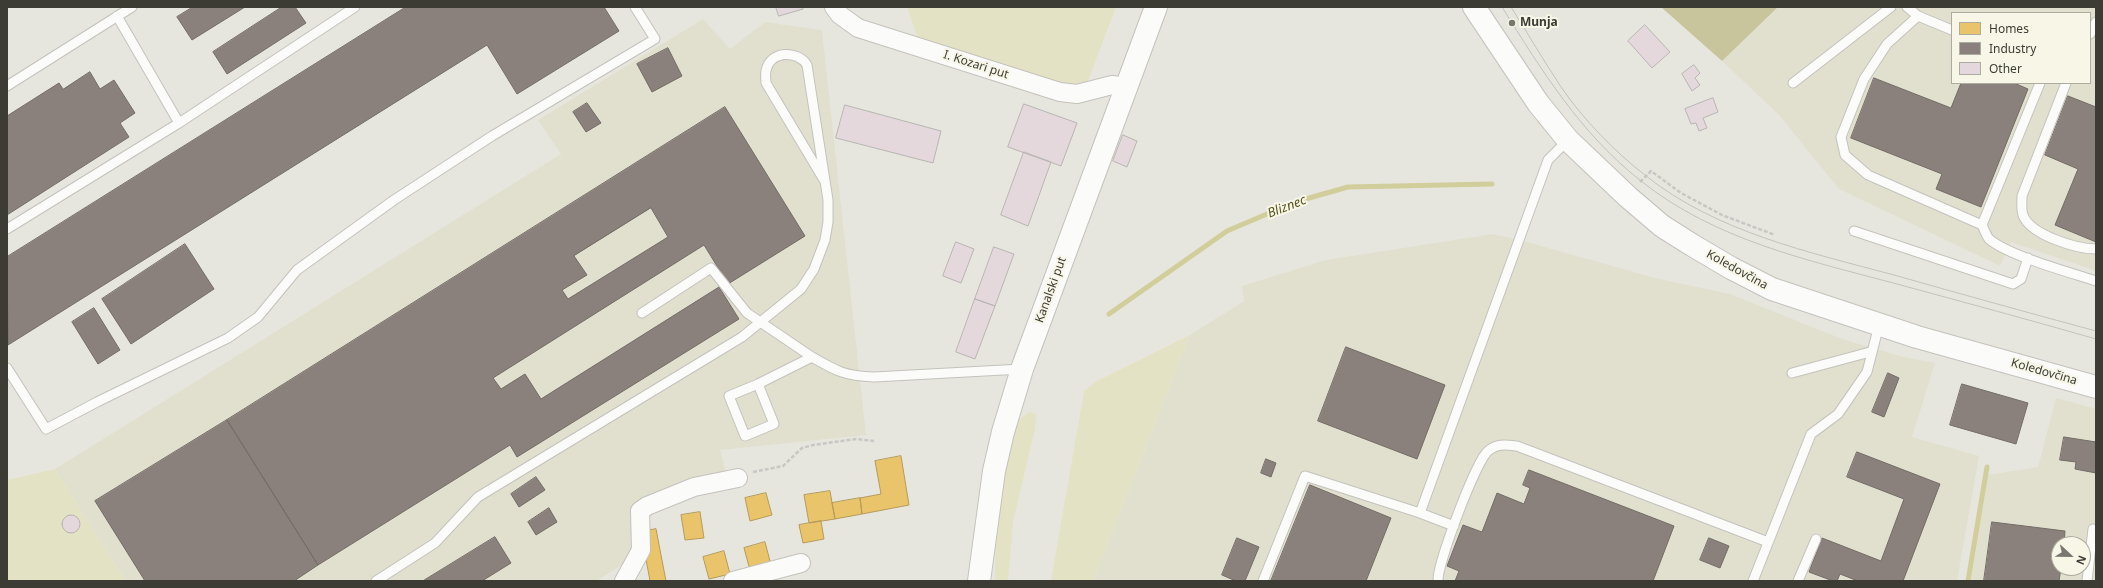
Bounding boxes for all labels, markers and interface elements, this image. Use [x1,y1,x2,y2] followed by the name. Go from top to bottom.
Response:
[1951,12,2091,84] legend
[1520,16,1558,30] place label: Munja
[1507,18,1517,28] marker: Munja
[1989,20,2029,37] text: Homes
[1989,40,2036,57] text: Industry
[942,48,1010,82] street label: I. Kozari put
[1989,60,2022,77] text: Other
[1265,193,1309,221] water label: Bliznec
[1704,247,1770,293] street label: Koledovčina
[1032,255,1070,325] street label: Kanalski put
[2009,356,2079,388] street label: Koledovčina
[2051,536,2091,576] north arrow
[2073,553,2090,567] text: N

